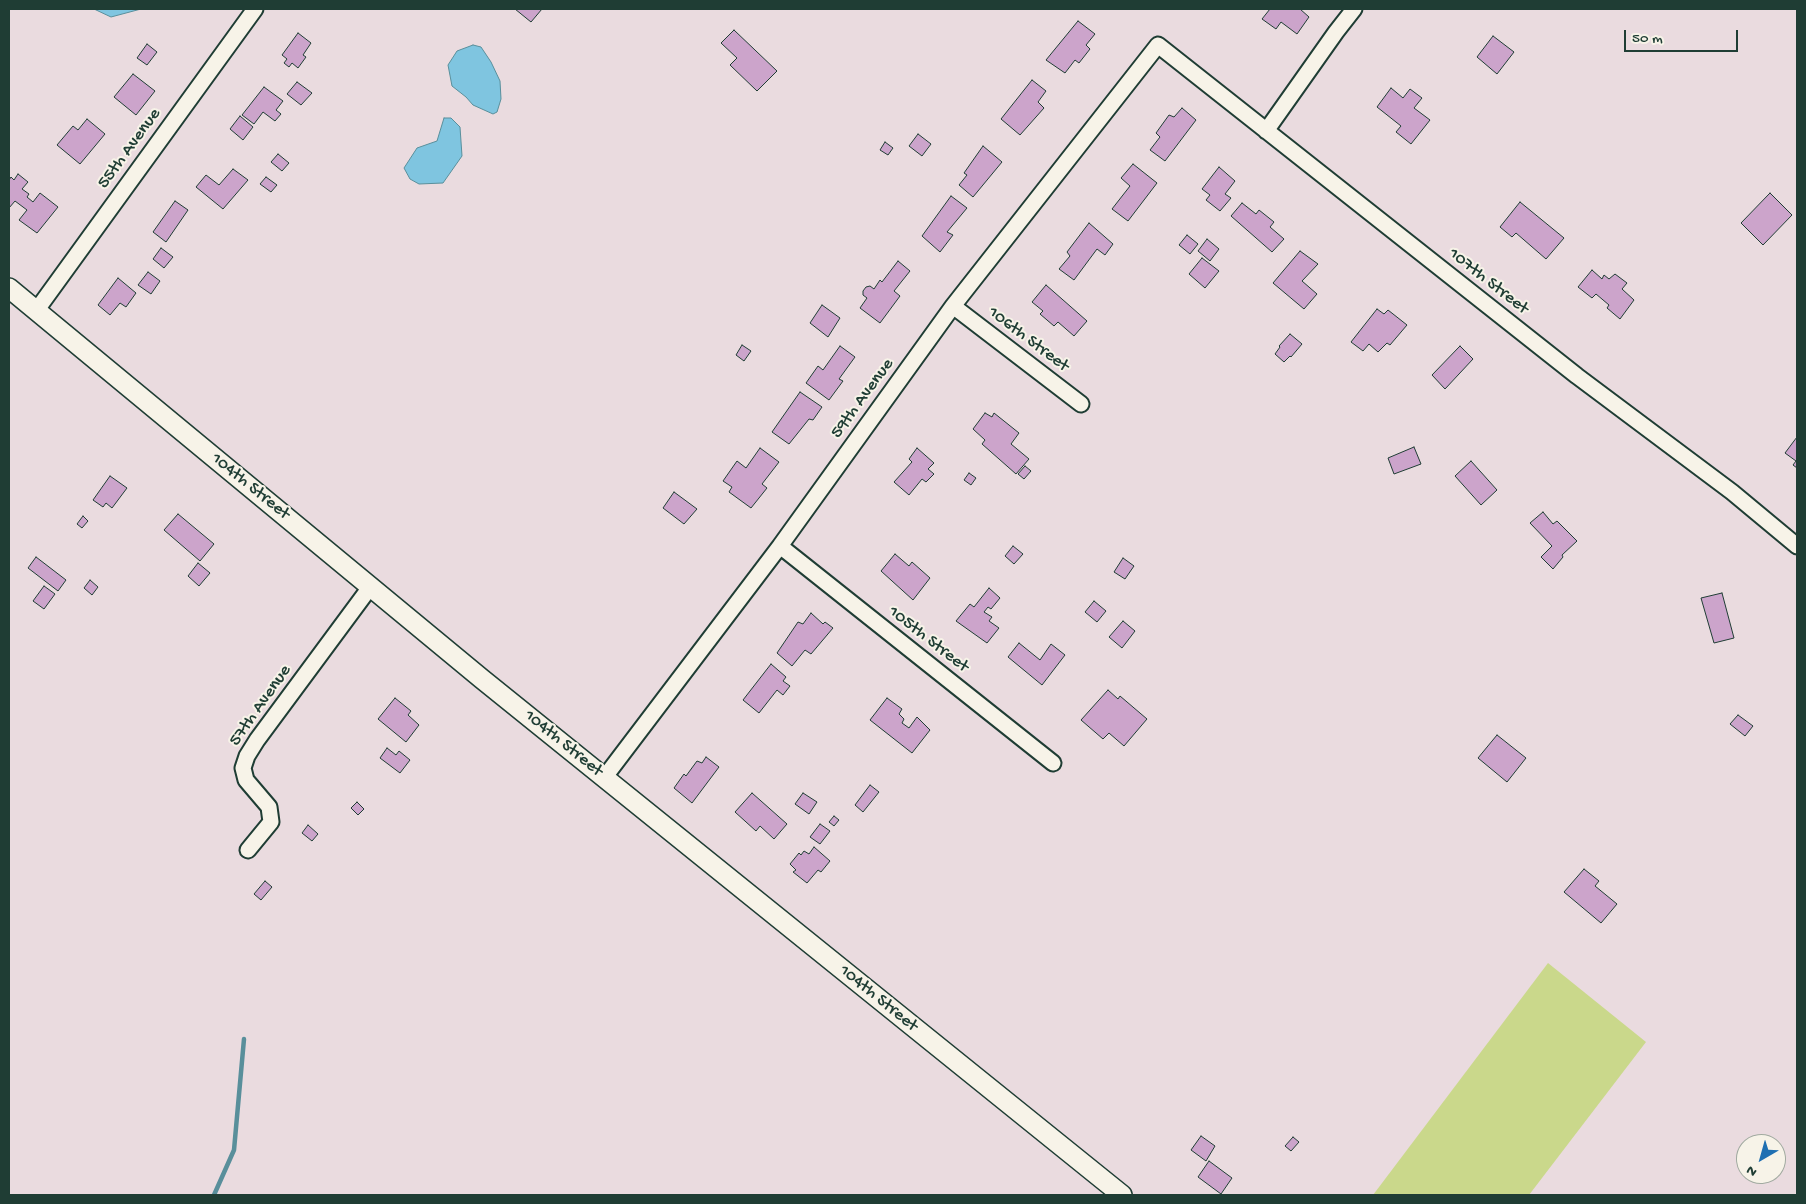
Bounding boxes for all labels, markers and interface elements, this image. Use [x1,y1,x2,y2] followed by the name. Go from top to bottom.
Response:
[1626,20,1740,52] scale bar
[1632,30,1663,48] text: 50 m
[94,104,166,194] street label: 55th Avenue
[1443,244,1533,320] street label: 107th Street
[983,303,1073,377] street label: 106th Street
[827,355,899,443] street label: 59th Avenue
[206,449,294,525] street label: 104th Street
[883,602,973,678] street label: 105th Street
[225,661,297,751] street label: 57th Avenue
[519,706,607,782] street label: 104th Street
[834,961,922,1037] street label: 104th Street
[1736,1134,1786,1184] north arrow
[1743,1161,1761,1180] text: N

